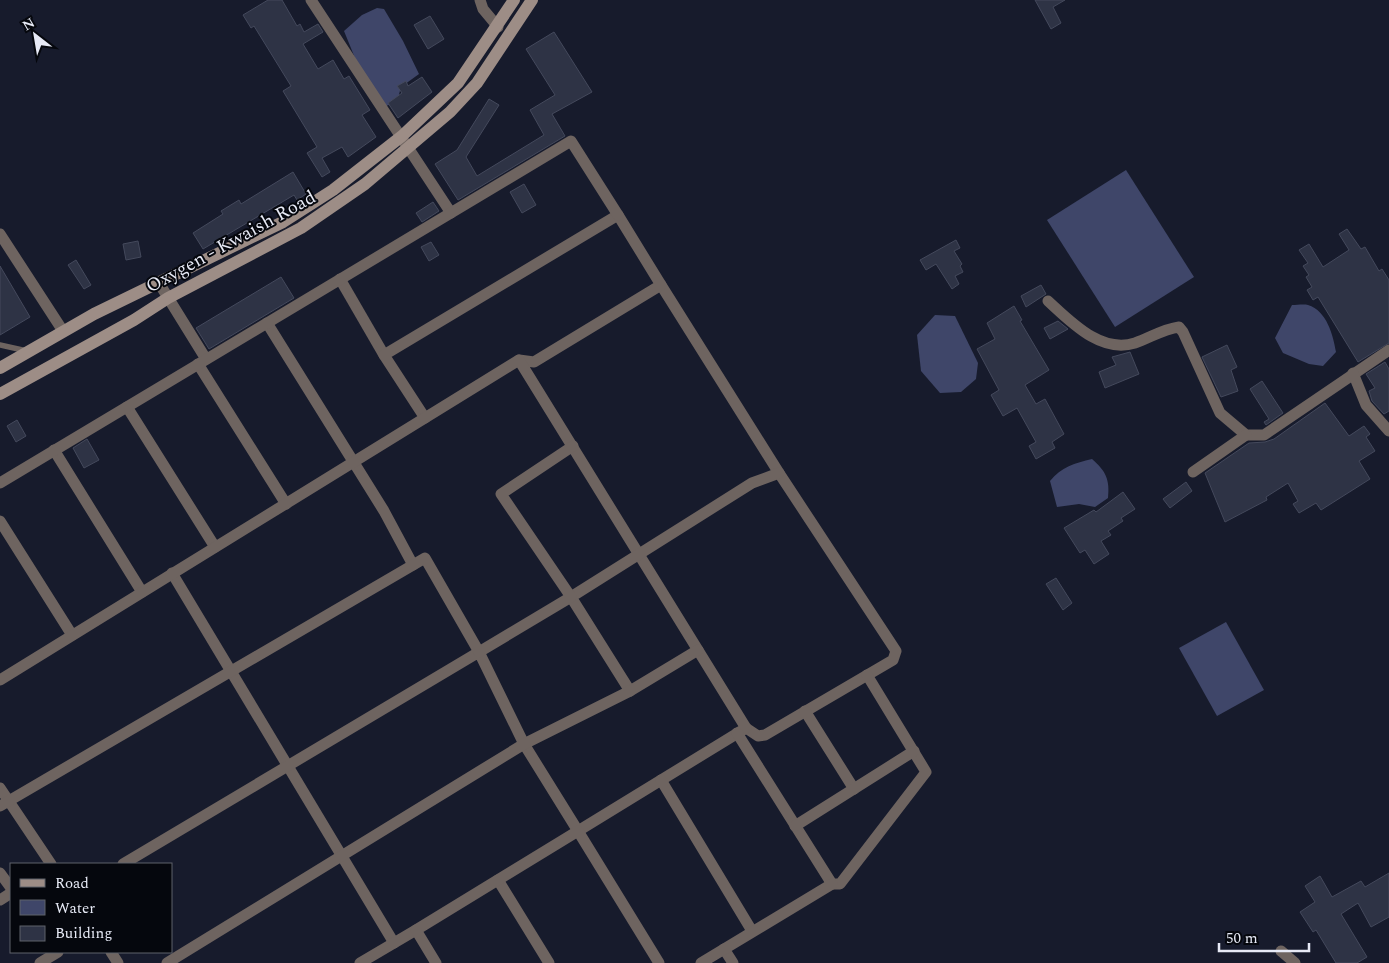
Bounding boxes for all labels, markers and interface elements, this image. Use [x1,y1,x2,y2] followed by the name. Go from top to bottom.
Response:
[10,10,60,60] north arrow
[18,12,39,36] text: N
[141,183,321,301] street label: Oxygen - Kwaish Road
[10,863,172,953] legend
[55,872,89,895] text: Road
[55,897,95,920] text: Water
[1219,920,1309,952] scale bar
[55,922,112,945] text: Building
[1226,927,1258,950] text: 50 m

